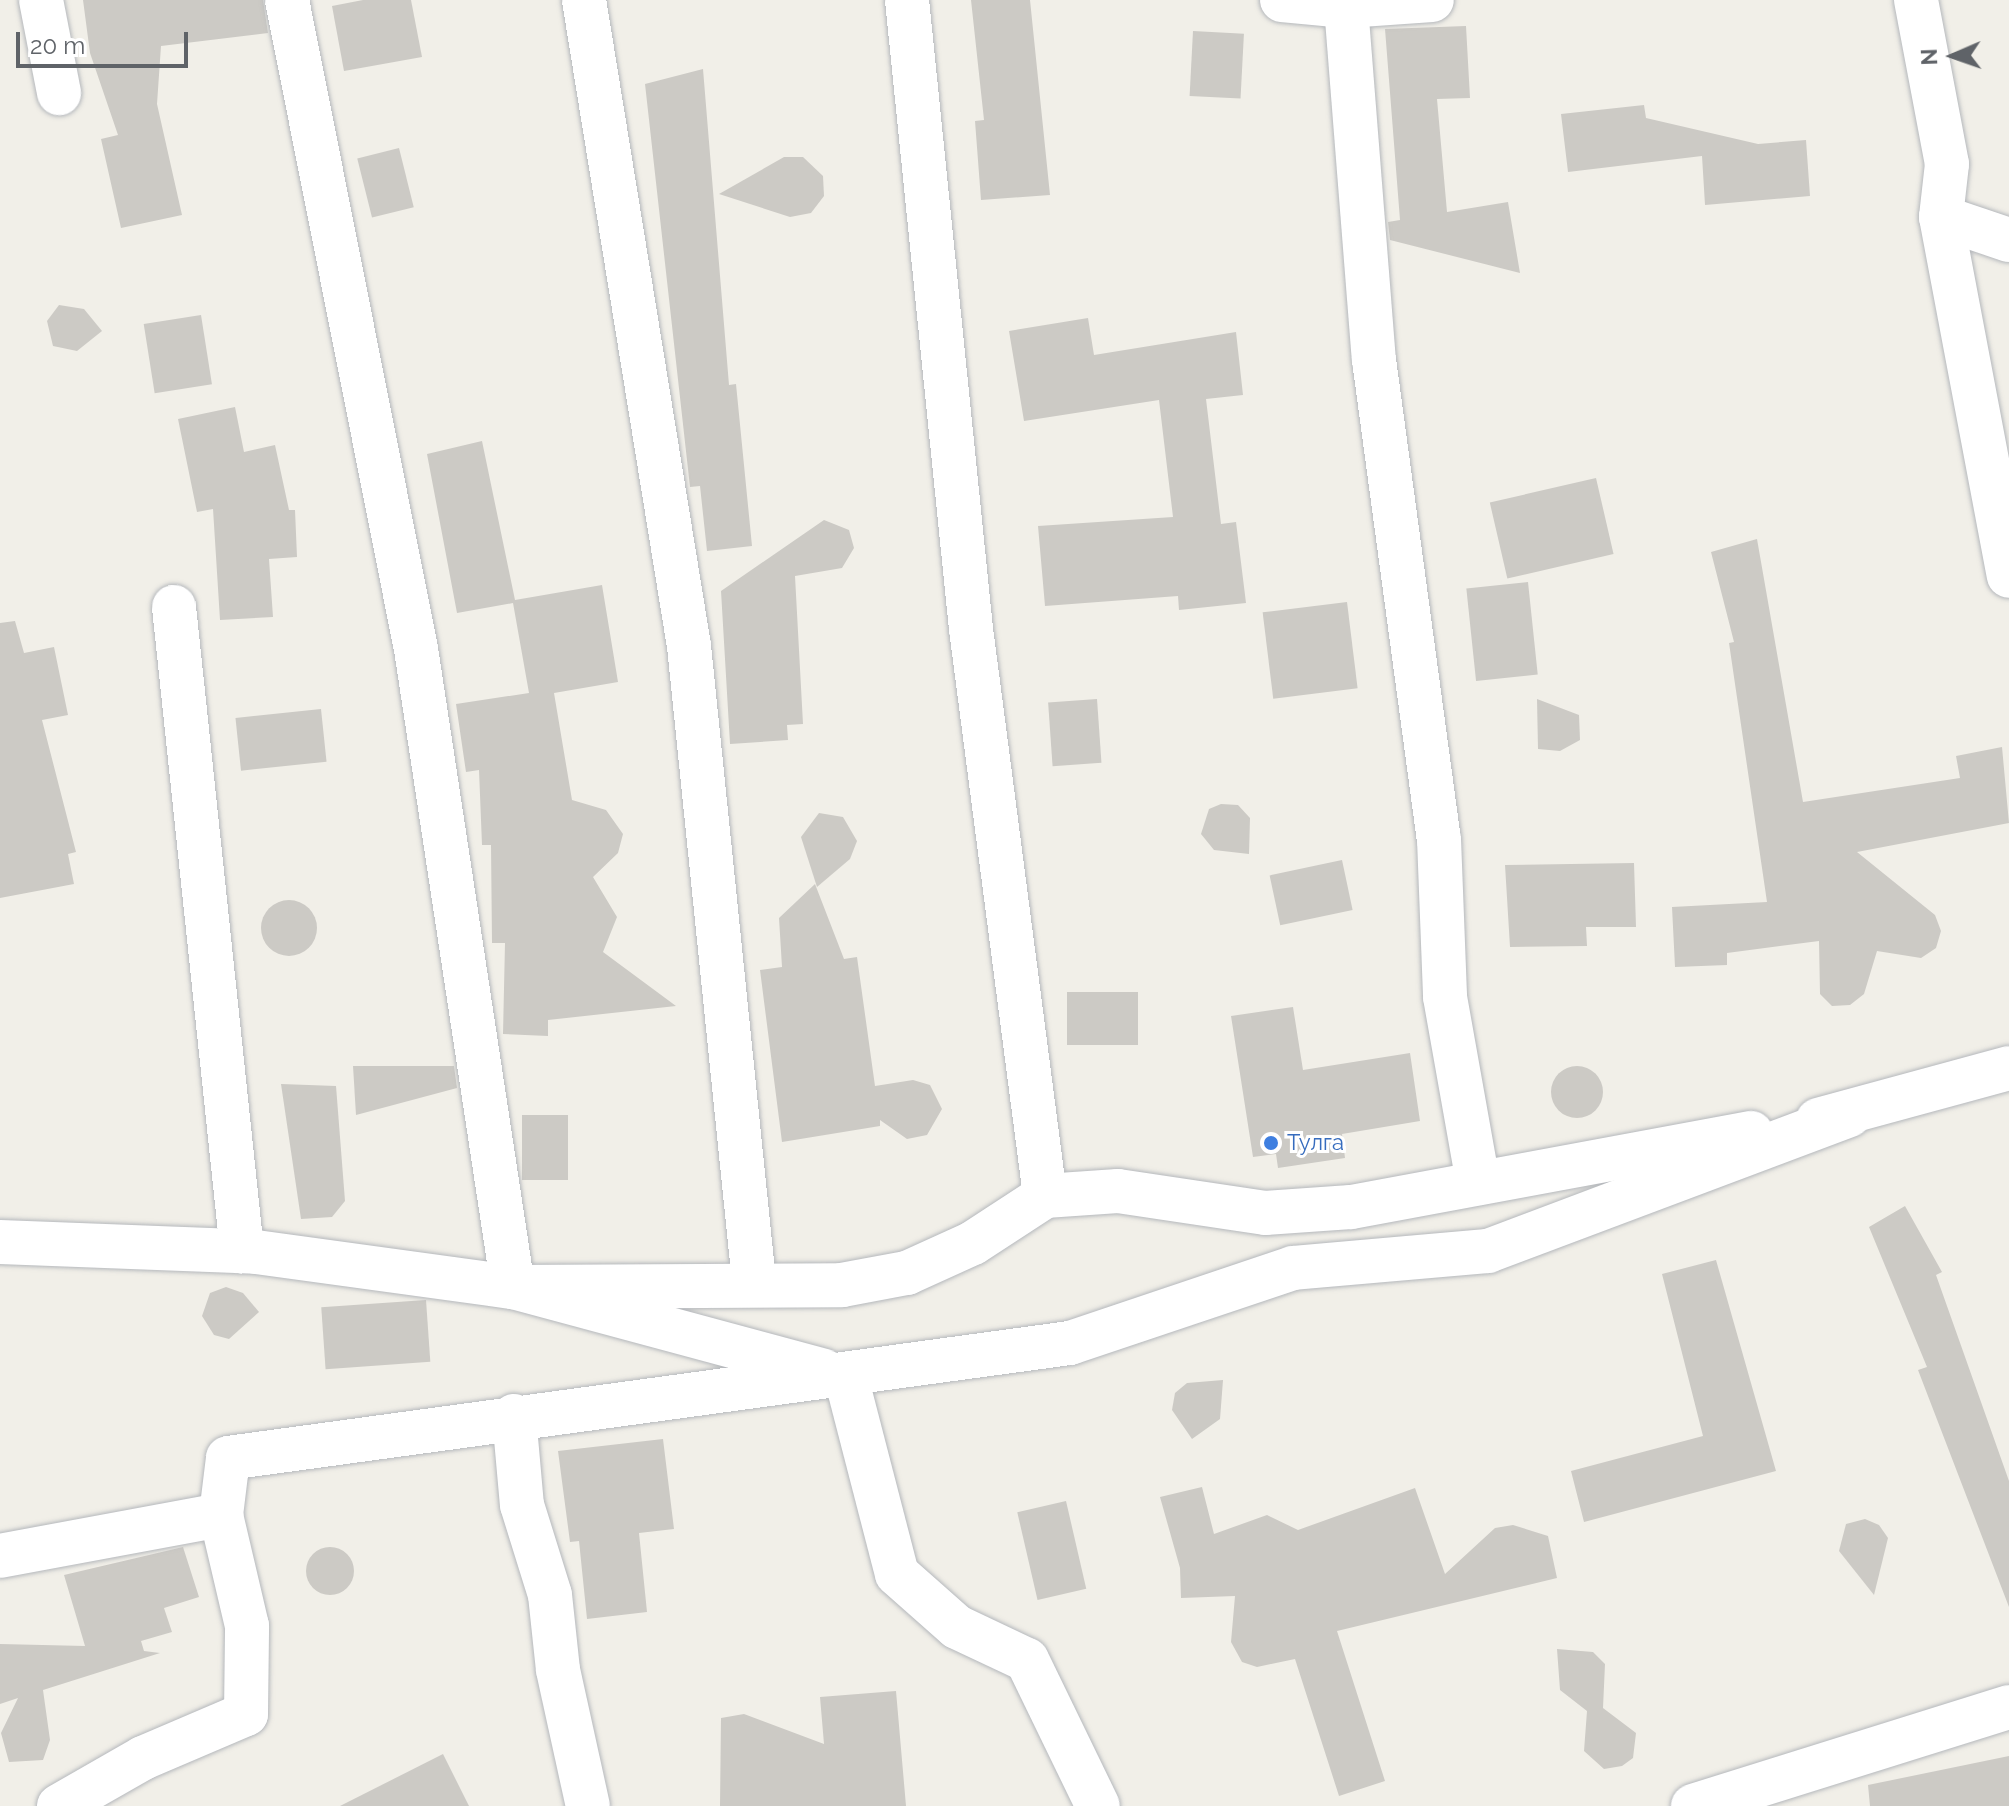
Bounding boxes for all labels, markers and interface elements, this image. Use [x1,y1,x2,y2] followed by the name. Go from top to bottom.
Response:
[20,16,192,66] scale bar
[1913,16,1993,96] north arrow
[30,31,85,60] text: 20 m
[1916,48,1942,66] text: N
[1287,1130,1344,1156] place label: Тулга
[1262,1134,1280,1152] marker: Тулга

